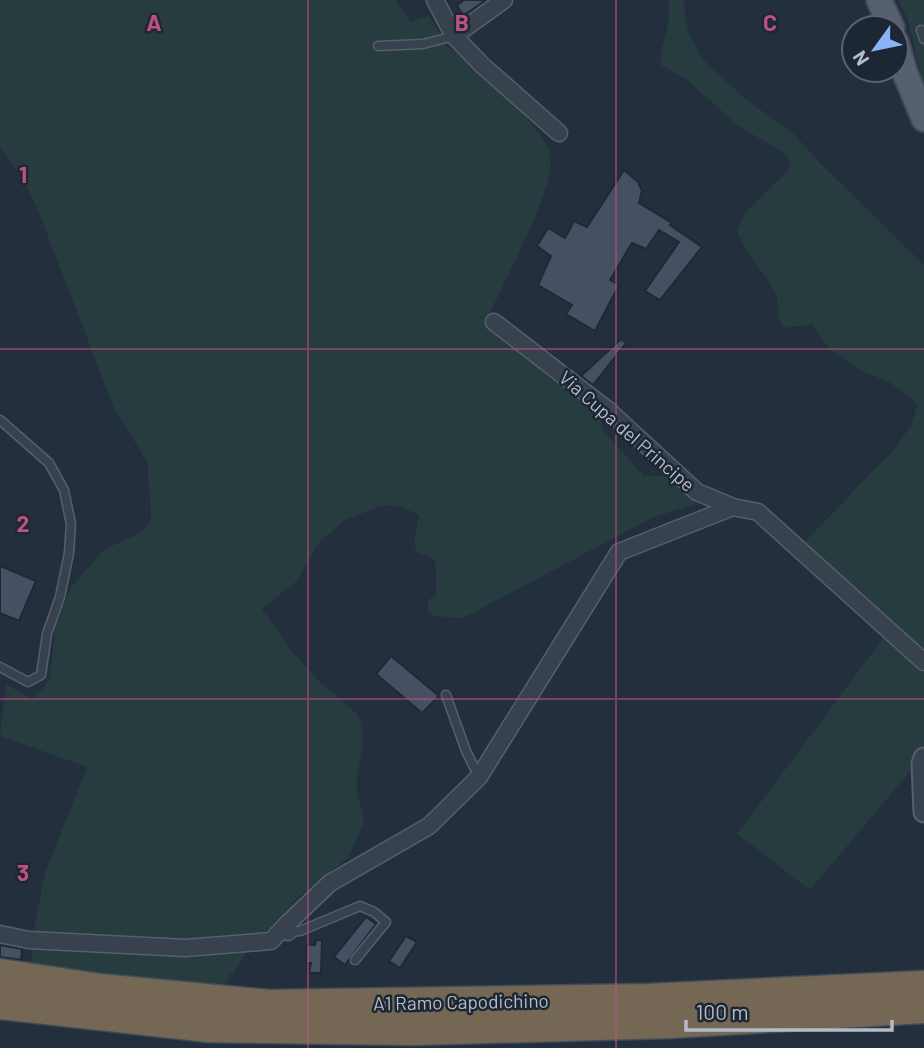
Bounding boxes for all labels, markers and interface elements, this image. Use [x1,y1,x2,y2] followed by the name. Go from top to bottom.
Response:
[146,8,162,36] text: A
[455,8,469,36] text: B
[763,8,777,36] text: C
[840,14,910,84] north arrow
[847,47,873,70] text: N
[19,160,27,188] text: 1
[555,365,700,496] street label: Via Cupa del Principe
[17,509,29,537] text: 2
[17,858,29,886] text: 3
[373,988,549,1015] street label: A1 Ramo Capodichino
[686,988,892,1032] scale bar
[696,999,749,1024] text: 100 m

